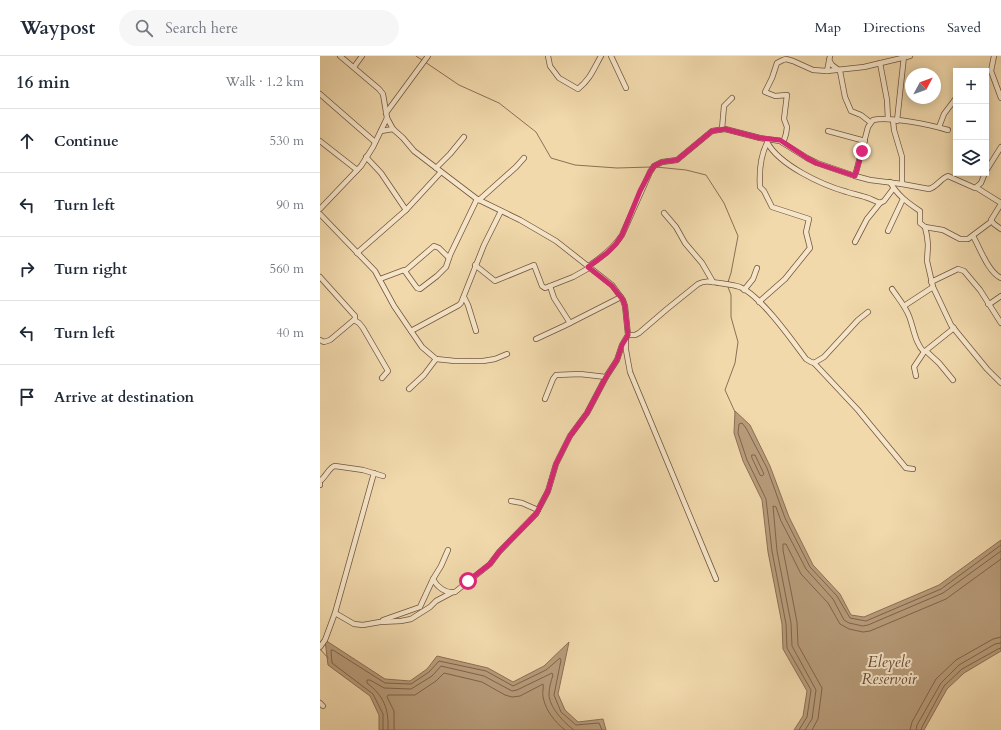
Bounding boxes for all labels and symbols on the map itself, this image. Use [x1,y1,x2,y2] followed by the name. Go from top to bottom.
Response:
[905,68,941,104] north arrow
[853,142,871,160] route end
[459,572,477,590] route start
[861,652,918,689] water label: Eleyele Reservoir

